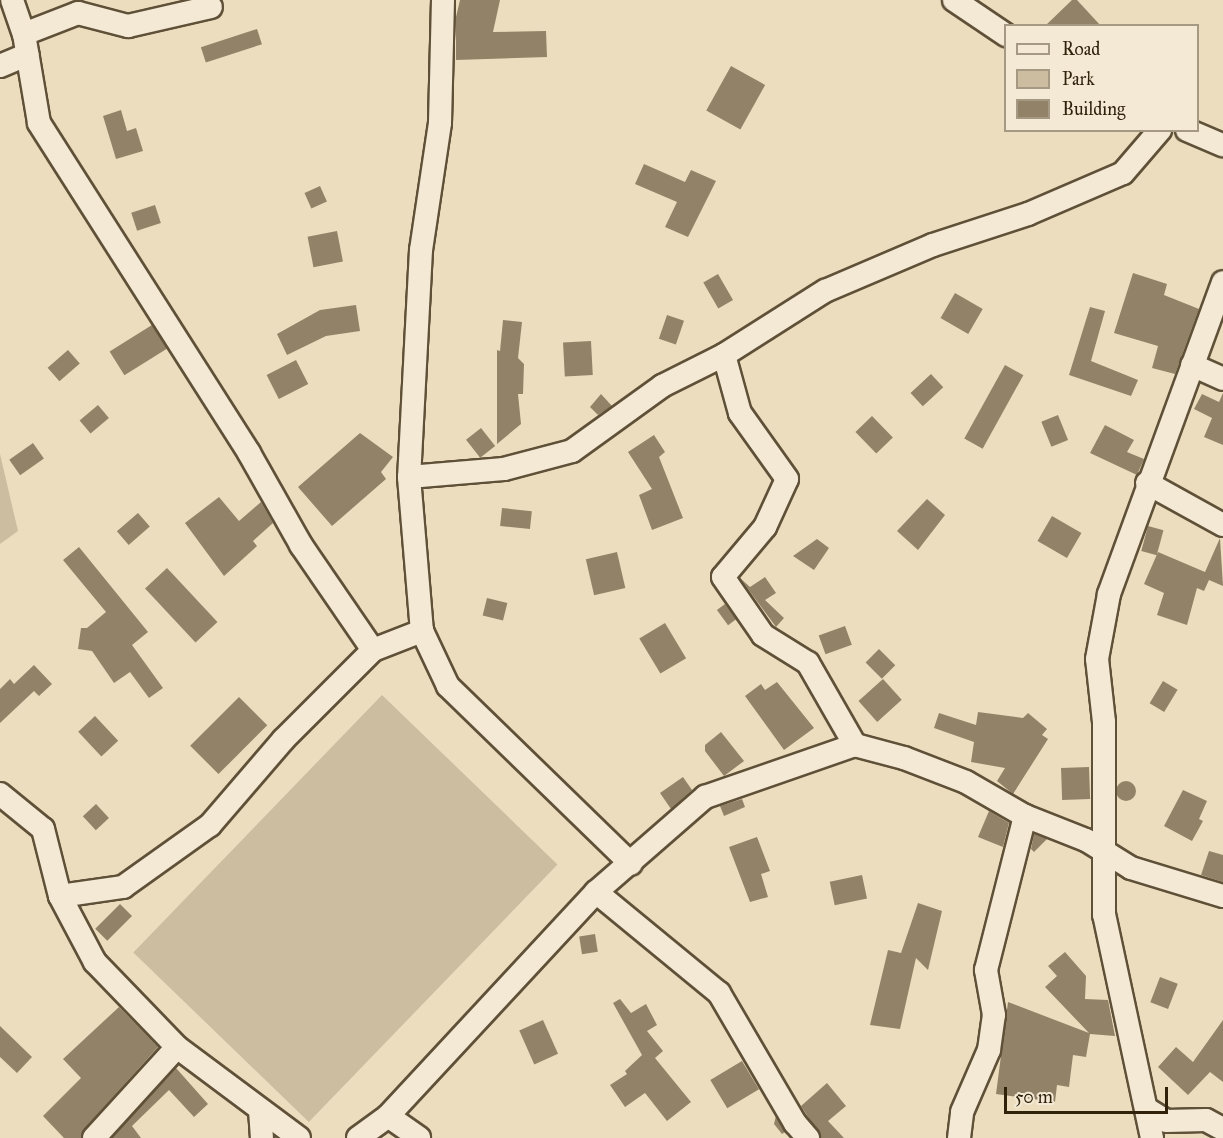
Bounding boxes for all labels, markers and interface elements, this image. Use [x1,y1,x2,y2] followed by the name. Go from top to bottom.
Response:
[1004,24,1199,132] legend
[1062,38,1100,60] text: Road
[1062,68,1095,90] text: Park
[1062,98,1125,120] text: Building
[1007,1075,1170,1113] scale bar
[1015,1086,1053,1108] text: 50 m

